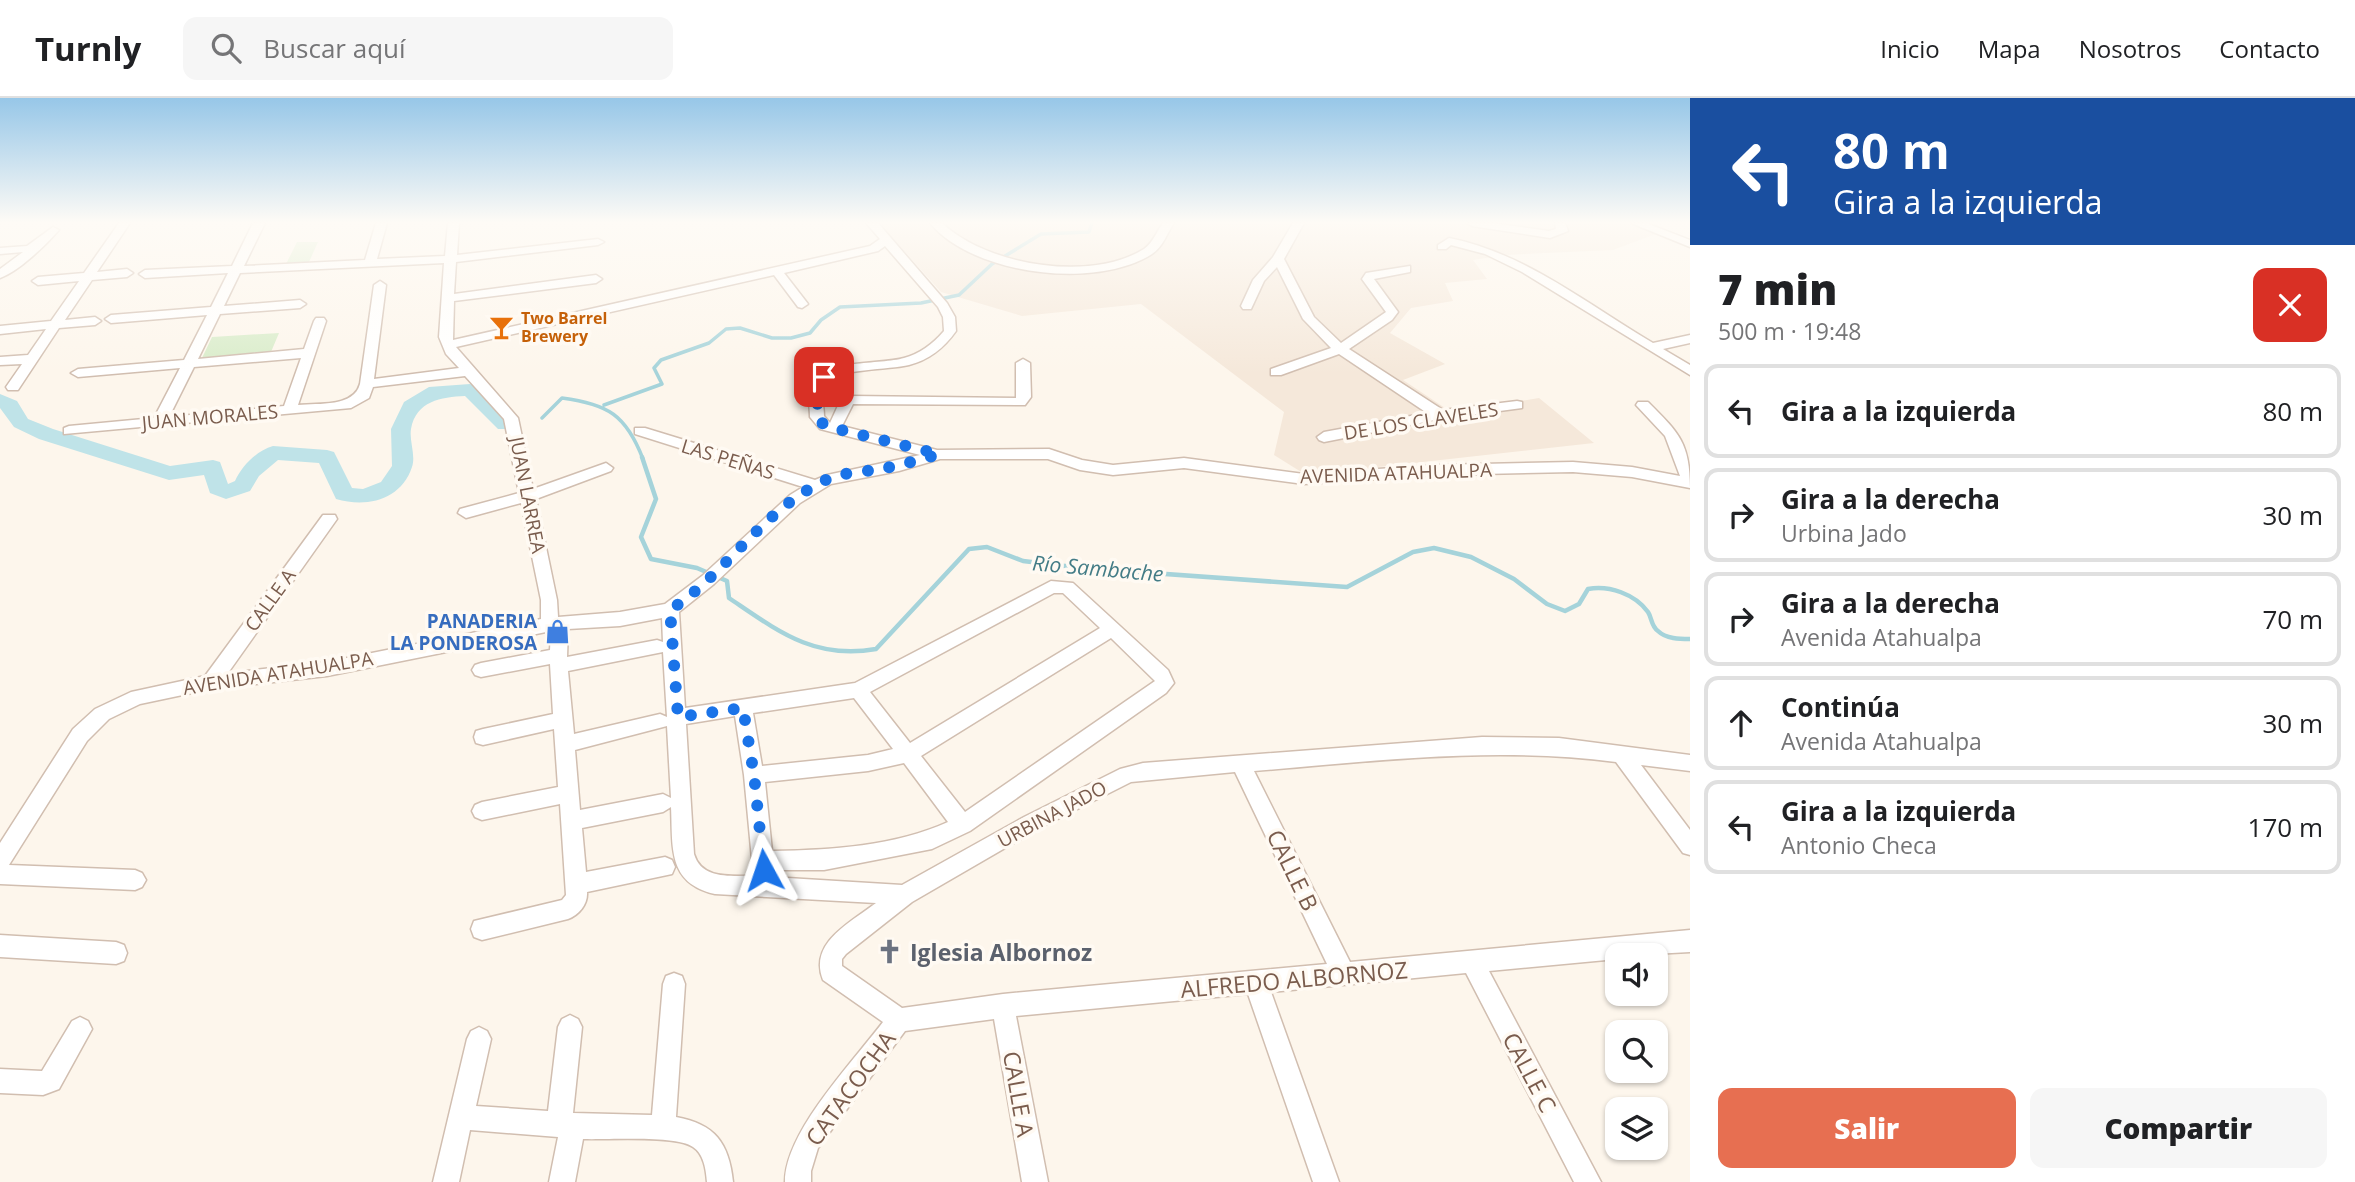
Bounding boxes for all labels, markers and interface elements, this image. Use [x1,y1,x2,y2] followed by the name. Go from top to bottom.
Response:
[183,17,673,80] search box
[35,26,141,71] text: Turnly
[207,29,245,67] icon: search
[263,30,406,66] text: Buscar aquí
[1880,32,1940,65] text: Inicio
[1978,32,2041,65] text: Mapa
[2079,32,2181,65] text: Nosotros
[2219,32,2320,65] text: Contacto
[1833,117,1950,183] text: 80 m
[1718,126,1809,217] icon: left
[1833,180,2103,223] text: Gira a la izquierda
[1718,260,1837,317] text: 7 min
[2253,268,2327,342] button: close
[521,307,607,347] place label: Two Barrel Brewery
[487,313,515,341] bar icon: Two Barrel Brewery
[1718,315,1861,347] text: 500 m · 19:48
[794,347,854,407] pin
[805,358,843,396] icon: arrive
[1722,392,1760,430] icon: left
[1781,393,2016,429] text: Gira a la izquierda
[2262,393,2323,429] text: 80 m
[1342,396,1500,446] street label: DE LOS CLAVELES
[139,398,279,436] street label: JUAN MORALES
[504,433,552,555] street label: JUAN LARREA
[678,433,778,485] street label: LAS PEÑAS
[1300,457,1492,489] street label: AVENIDA ATAHUALPA
[1781,481,2000,517] text: Gira a la derecha
[1722,496,1760,534] icon: right
[2262,497,2323,533] text: 30 m
[1781,517,1907,549] text: Urbina Jado
[1031,548,1165,588] water label: Río Sambache
[239,564,301,636] street label: CALLE A
[1781,585,2000,621] text: Gira a la derecha
[1722,600,1760,638] icon: right
[2262,601,2323,637] text: 70 m
[390,608,538,656] place label: PANADERIA LA PONDEROSA
[543,618,571,646] shop icon: PANADERIA LA PONDEROSA
[1781,621,1982,653] text: Avenida Atahualpa
[181,645,375,701] street label: AVENIDA ATAHUALPA
[1781,689,1900,725] text: Continúa
[1722,704,1760,742] icon: ahead
[2262,705,2323,741] text: 30 m
[1781,725,1982,757] text: Avenida Atahualpa
[993,774,1111,854] street label: URBINA JADO
[1781,793,2016,829] text: Gira a la izquierda
[1722,808,1760,846] icon: left
[2248,809,2323,845] text: 170 m
[1260,824,1326,916] street label: CALLE B
[1781,829,1937,861] text: Antonio Checa
[727,833,801,907] position arrow
[910,936,1092,968] place label: Iglesia Albornoz
[876,938,904,966] church icon: Iglesia Albornoz
[1605,943,1668,1160] map controls
[1605,943,1668,1006] button: sound
[1179,953,1409,1005] street label: ALFREDO ALBORNOZ
[1605,1020,1668,1083] button: search
[797,1024,903,1152] street label: CATACOCHA
[1496,1026,1564,1118] street label: CALLE C
[996,1049,1042,1140] street label: CALLE A
[1718,1088,2016,1168] button: Salir
[2030,1088,2327,1168] button: Compartir
[1605,1097,1668,1160] button: layers

